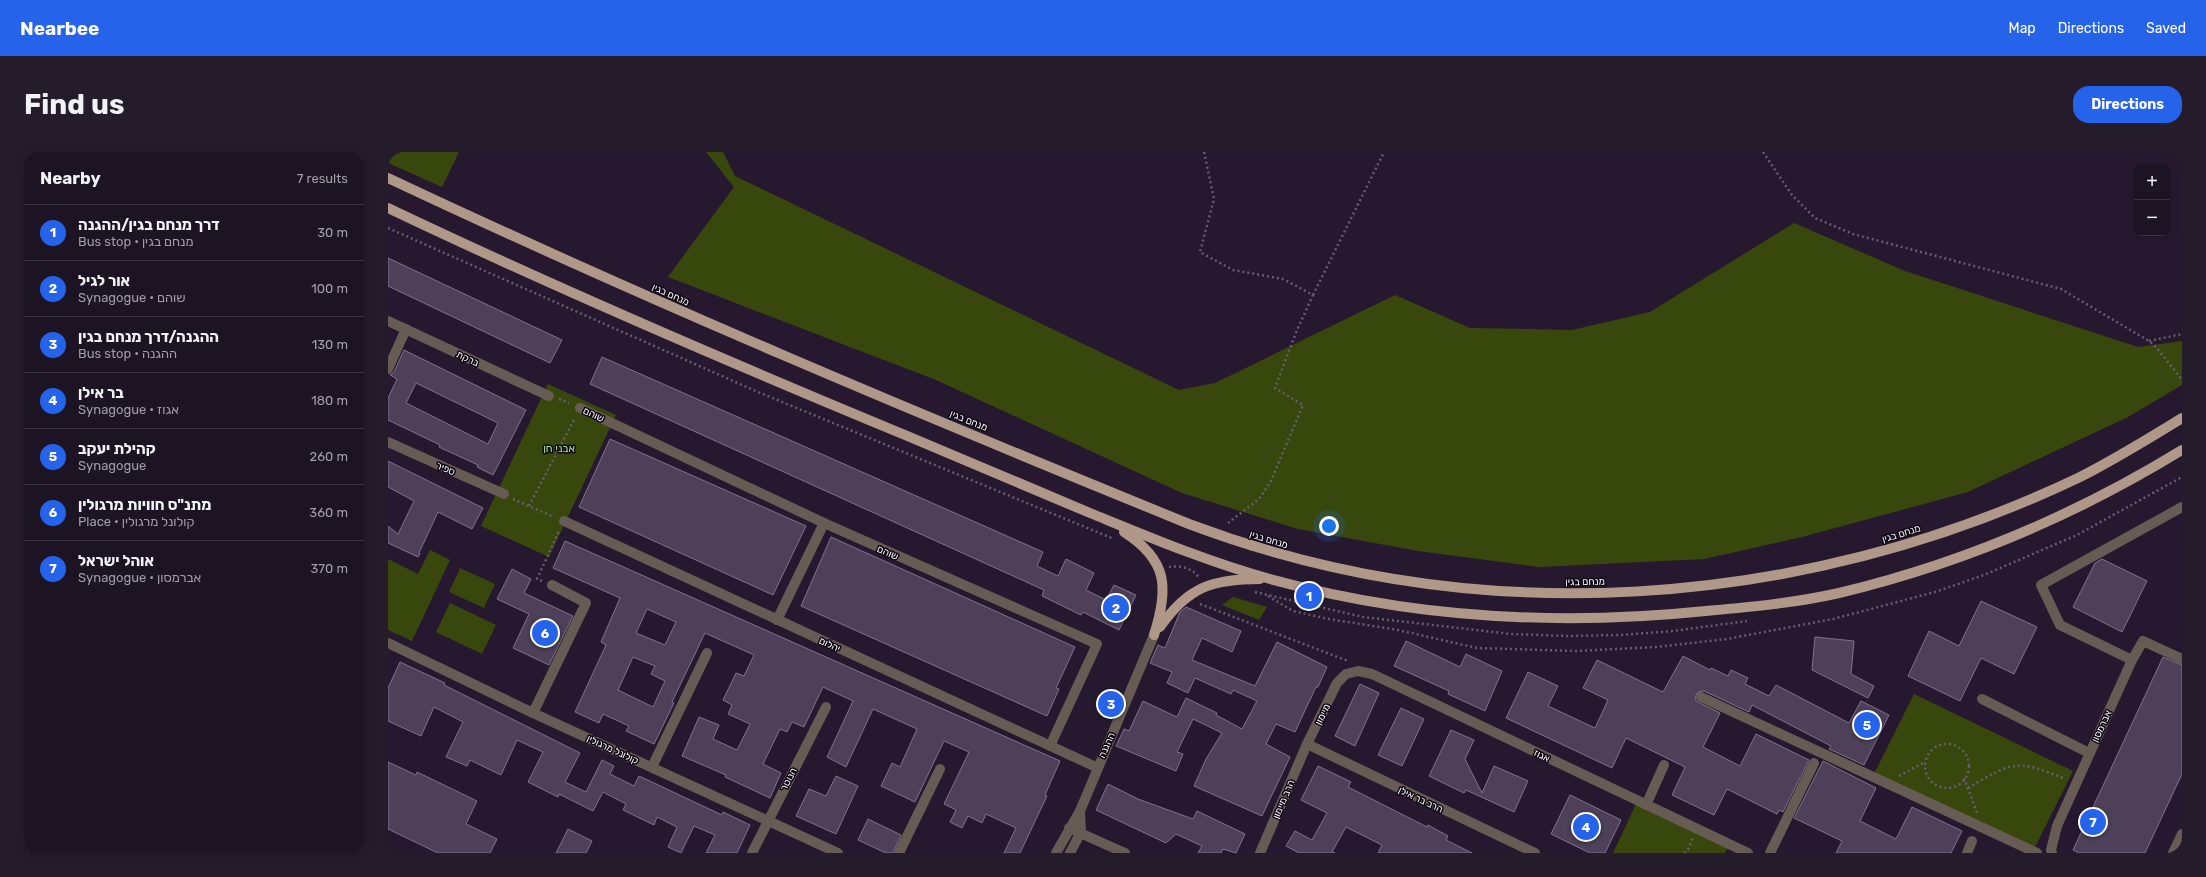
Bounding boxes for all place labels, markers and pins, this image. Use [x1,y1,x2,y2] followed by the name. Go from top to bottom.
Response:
[1296,581,1322,611] pin: 1
[1103,593,1129,623] pin: 2
[532,618,558,648] pin: 6
[1098,689,1124,719] pin: 3
[1854,710,1880,740] pin: 5
[2080,807,2106,837] pin: 7
[1573,812,1599,842] pin: 4

